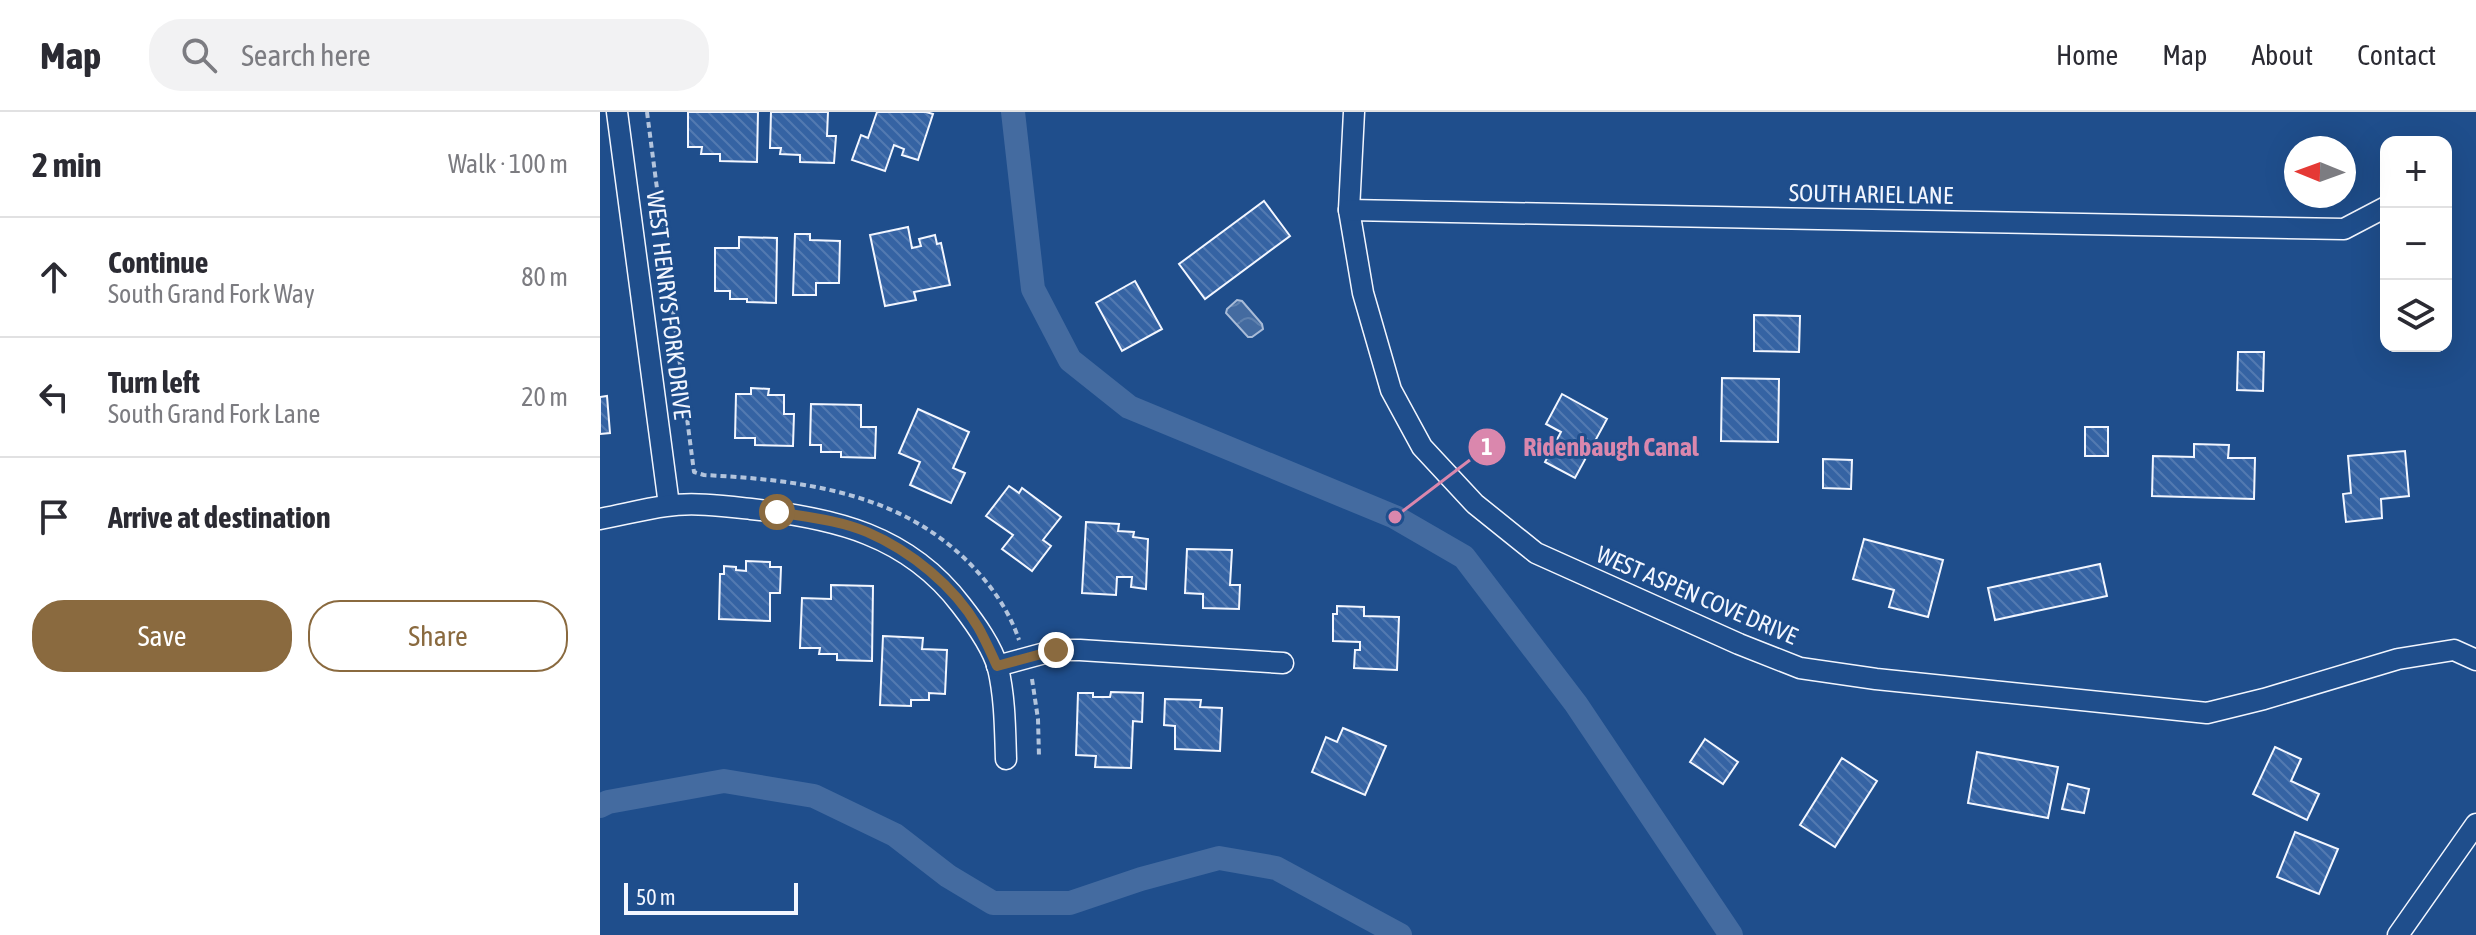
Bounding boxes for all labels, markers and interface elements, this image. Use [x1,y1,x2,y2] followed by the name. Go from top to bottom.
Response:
[149,19,709,91] search box
[177,33,221,77] icon: search
[40,34,101,77] text: Map
[241,38,371,72] text: Search here
[2056,39,2118,71] text: Home
[2162,39,2207,71] text: Map
[2251,39,2313,71] text: About
[2357,39,2436,71] text: Contact
[2284,136,2356,208] north arrow
[2380,136,2452,352] map controls
[2380,136,2452,208] button: +
[32,145,101,184] text: 2 min
[448,149,568,179] text: Walk · 100 m
[1789,179,1953,209] street label: SOUTH ARIEL LANE
[642,189,696,421] street label: WEST HENRYS FORK DRIVE
[2380,208,2452,280] button: −
[108,245,208,279] text: Continue
[32,255,76,299] icon: ahead
[521,262,568,292] text: 80 m
[108,279,315,309] text: South Grand Fork Way
[2380,280,2452,352] button: layers
[108,365,200,399] text: Turn left
[32,375,76,419] icon: left
[521,382,568,412] text: 20 m
[108,399,320,429] text: South Grand Fork Lane
[1467,422,1714,472] callout: Ridenbaugh Canal
[1523,432,1700,462] text: Ridenbaugh Canal
[1481,433,1493,460] text: 1
[759,494,795,530] route start
[32,495,76,539] icon: arrive
[108,500,330,534] text: Arrive at destination
[1592,540,1802,650] street label: WEST ASPEN COVE DRIVE
[32,600,292,672] button: Save
[308,600,568,672] button: Share
[1038,632,1074,668] route end
[624,879,798,915] scale bar
[636,884,676,910] text: 50 m

